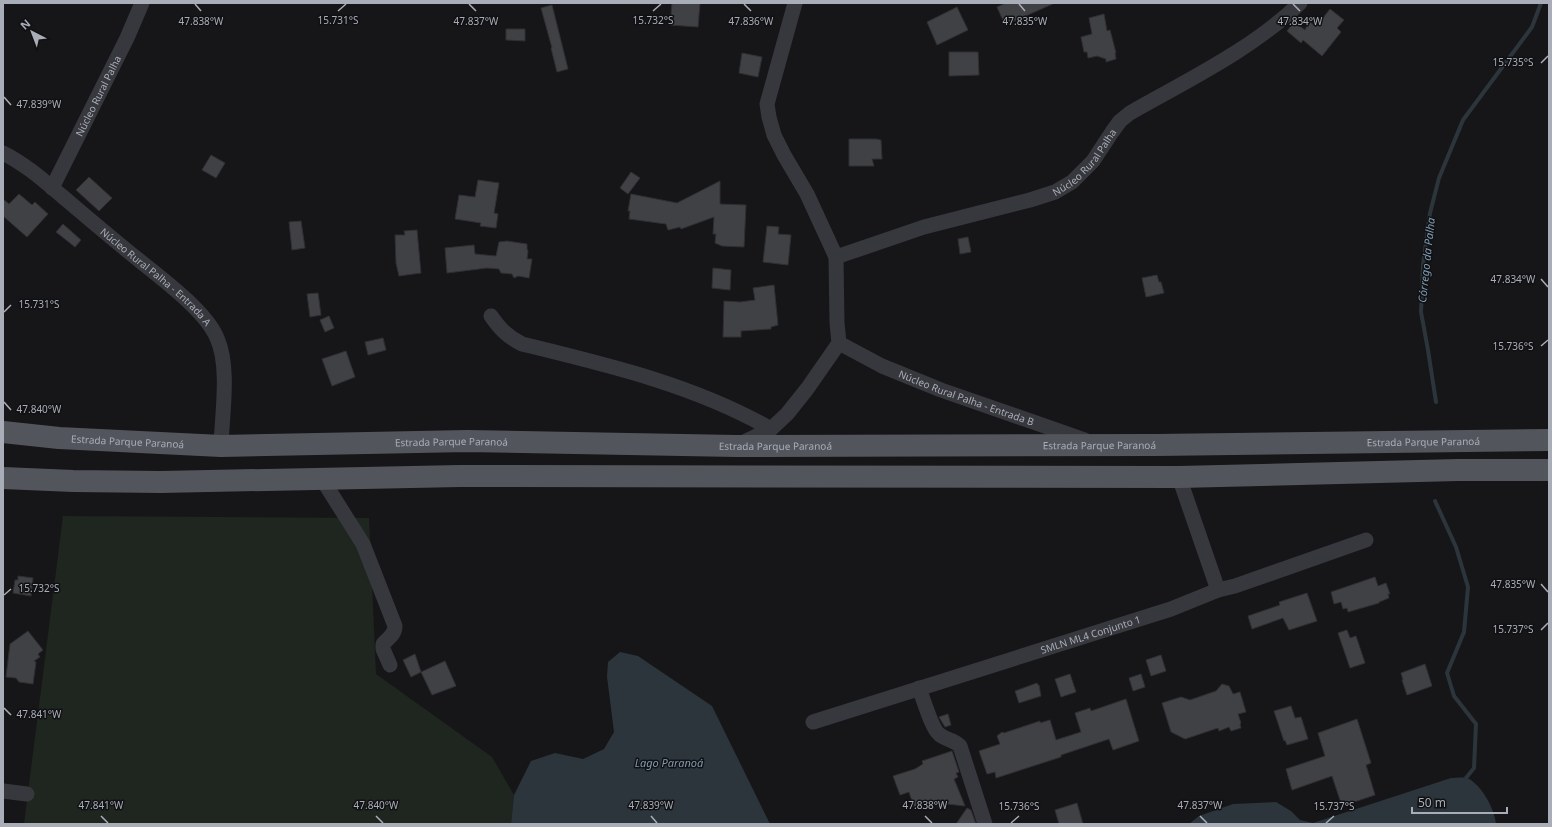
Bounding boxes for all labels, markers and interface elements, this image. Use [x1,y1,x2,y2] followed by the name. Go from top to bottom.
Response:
[12,12,52,52] north arrow
[317,13,359,27] text: 15.731°S
[632,13,674,27] text: 15.732°S
[179,14,224,28] text: 47.838°W
[454,14,499,28] text: 47.837°W
[729,14,774,28] text: 47.836°W
[1003,14,1048,28] text: 47.835°W
[1278,14,1323,28] text: 47.834°W
[17,16,33,33] text: N
[72,53,124,139] street label: Núcleo Rural Palha
[1492,55,1534,69] text: 15.735°S
[17,97,62,111] text: 47.839°W
[1050,126,1119,199] street label: Núcleo Rural Palha
[1414,216,1438,303] water label: Córrego da Palha
[97,224,215,329] street label: Núcleo Rural Palha - Entrada A
[1491,272,1536,286] text: 47.834°W
[18,297,60,311] text: 15.731°S
[1492,339,1534,353] text: 15.736°S
[897,367,1036,429] street label: Núcleo Rural Palha - Entrada B
[17,402,62,416] text: 47.840°W
[71,432,185,451] street label: Estrada Parque Paranoá
[395,434,508,449] street label: Estrada Parque Paranoá
[1367,434,1480,449] street label: Estrada Parque Paranoá
[1043,438,1156,452] street label: Estrada Parque Paranoá
[719,439,832,453] street label: Estrada Parque Paranoá
[1491,577,1536,591] text: 47.835°W
[18,581,60,595] text: 15.732°S
[1039,612,1142,657] street label: SMLN ML4 Conjunto 1
[1492,622,1534,636] text: 15.737°S
[17,707,62,721] text: 47.841°W
[635,755,704,770] water label: Lago Paranoá
[1412,789,1507,815] scale bar
[1418,794,1446,811] text: 50 m
[79,798,124,812] text: 47.841°W
[354,798,399,812] text: 47.840°W
[629,798,674,812] text: 47.839°W
[903,798,948,812] text: 47.838°W
[1178,798,1223,812] text: 47.837°W
[998,799,1040,813] text: 15.736°S
[1313,799,1355,813] text: 15.737°S

